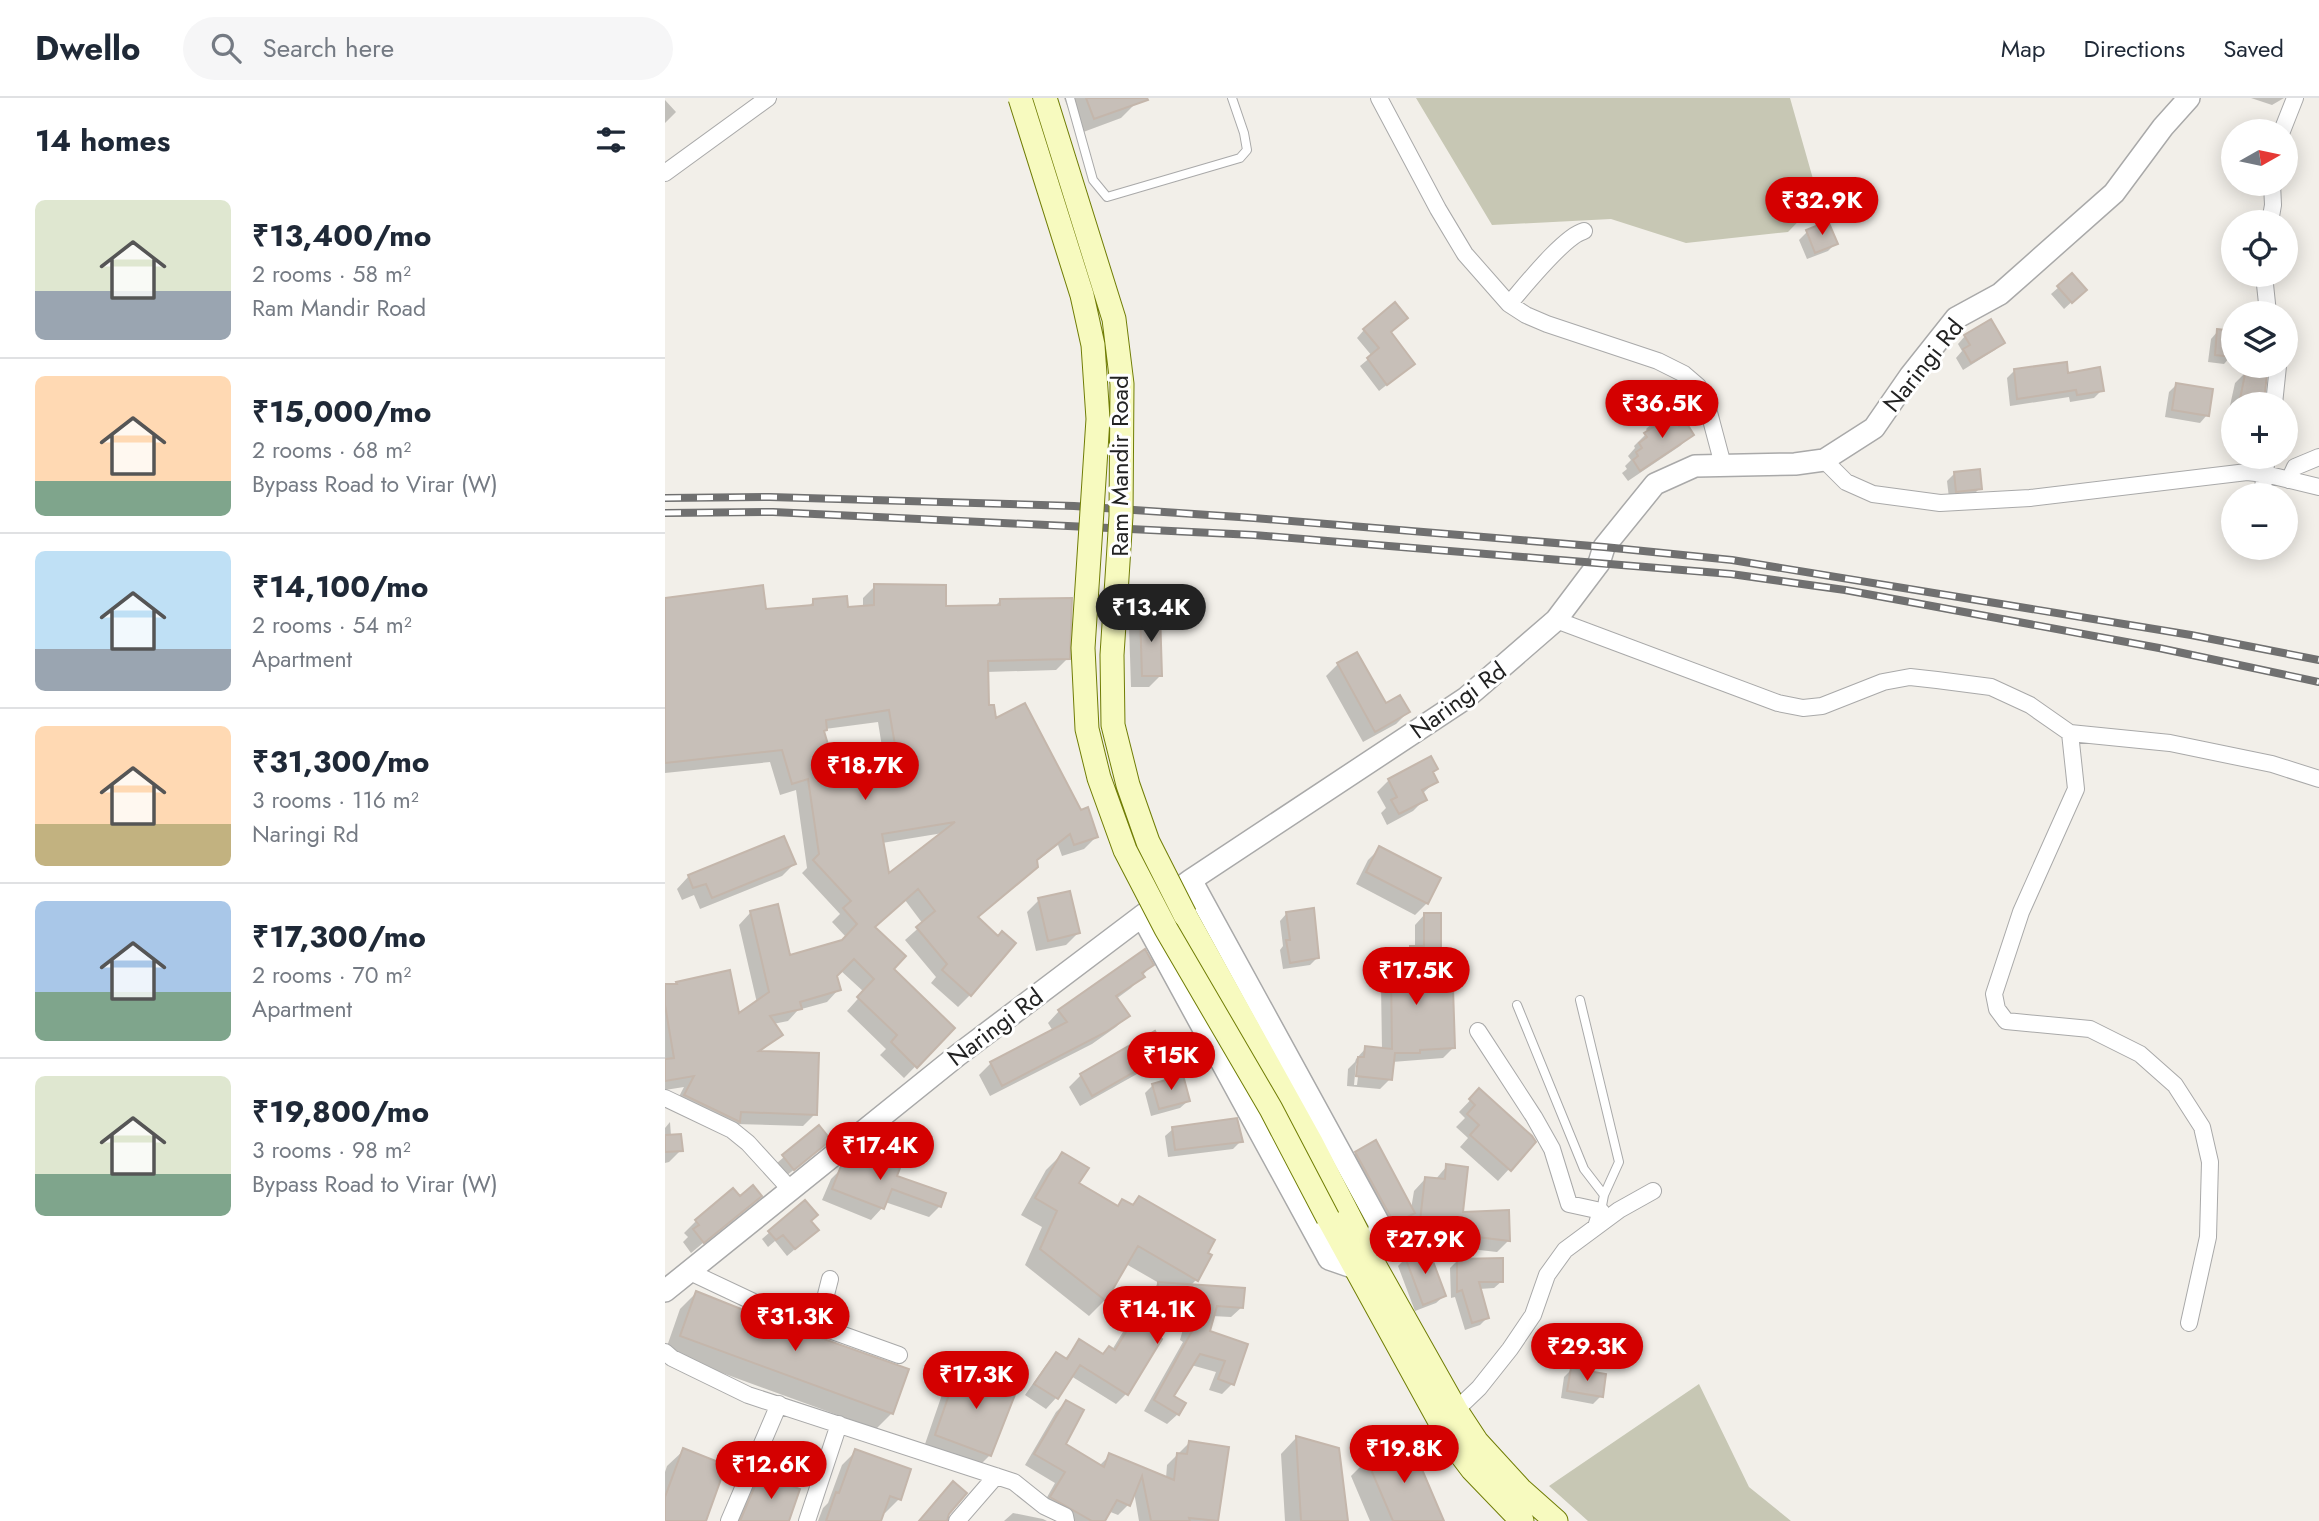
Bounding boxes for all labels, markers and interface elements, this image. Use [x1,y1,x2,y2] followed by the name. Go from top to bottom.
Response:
[183,17,673,80] search box
[35,25,141,72] text: Dwello
[207,29,245,67] icon: search
[263,29,394,67] text: Search here
[2001,31,2046,66] text: Map
[2084,31,2185,66] text: Directions
[2223,31,2284,66] text: Saved
[35,119,170,162] text: 14 homes
[2221,119,2298,196] north arrow
[2221,119,2298,560] map controls
[592,121,630,159] icon: filters
[1765,178,1879,237] pin: ₹32.9K
[1781,183,1863,217] text: ₹32.9K
[2221,210,2298,287] button: locate
[252,214,431,257] text: ₹13,400/mo
[91,228,175,312] icon: home
[252,257,411,291] text: 2 rooms · 58 m²
[252,291,426,325] text: Ram Mandir Road
[2221,301,2298,378] button: layers
[1874,311,1972,419] street label: Naringi Rd
[1102,375,1137,557] street label: Ram Mandir Road
[1605,380,1719,440] pin: ₹36.5K
[1621,386,1703,420] text: ₹36.5K
[252,390,432,433] text: ₹15,000/mo
[2221,392,2298,469] button: +
[91,404,175,488] icon: home
[252,433,411,467] text: 2 rooms · 68 m²
[252,467,498,501] text: Bypass Road to Virar (W)
[2221,483,2298,560] button: −
[252,565,429,608] text: ₹14,100/mo
[91,579,175,663] icon: home
[1094,584,1208,644] pin: ₹13.4K
[1112,590,1190,624] text: ₹13.4K
[252,608,412,642] text: 2 rooms · 54 m²
[252,642,352,676] text: Apartment
[1403,653,1513,747] street label: Naringi Rd
[252,740,430,783] text: ₹31,300/mo
[808,742,922,802] pin: ₹18.7K
[827,748,903,782] text: ₹18.7K
[91,754,175,838] icon: home
[252,783,419,817] text: 3 rooms · 116 m²
[252,817,359,851] text: Naringi Rd
[252,915,426,958] text: ₹17,300/mo
[91,929,175,1013] icon: home
[1359,948,1473,1007] pin: ₹17.5K
[1379,953,1453,987] text: ₹17.5K
[252,958,411,992] text: 2 rooms · 70 m²
[940,979,1050,1075] street label: Naringi Rd
[252,992,352,1026] text: Apartment
[1130,1032,1212,1092] pin: ₹15K
[1143,1038,1199,1072] text: ₹15K
[252,1090,429,1133] text: ₹19,800/mo
[91,1104,175,1188] icon: home
[823,1122,937,1182] pin: ₹17.4K
[842,1128,918,1162] text: ₹17.4K
[252,1133,411,1167] text: 3 rooms · 98 m²
[252,1167,498,1201] text: Bypass Road to Virar (W)
[1368,1216,1482,1276] pin: ₹27.9K
[1386,1222,1464,1256] text: ₹27.9K
[1100,1286,1214,1346] pin: ₹14.1K
[1119,1292,1195,1326] text: ₹14.1K
[738,1294,852,1353] pin: ₹31.3K
[757,1299,833,1333] text: ₹31.3K
[1530,1324,1644,1383] pin: ₹29.3K
[1547,1329,1627,1363] text: ₹29.3K
[919,1352,1033,1411] pin: ₹17.3K
[939,1357,1013,1391] text: ₹17.3K
[1347,1426,1461,1485] pin: ₹19.8K
[1366,1431,1442,1465] text: ₹19.8K
[714,1442,828,1501] pin: ₹12.6K
[732,1447,810,1481] text: ₹12.6K

